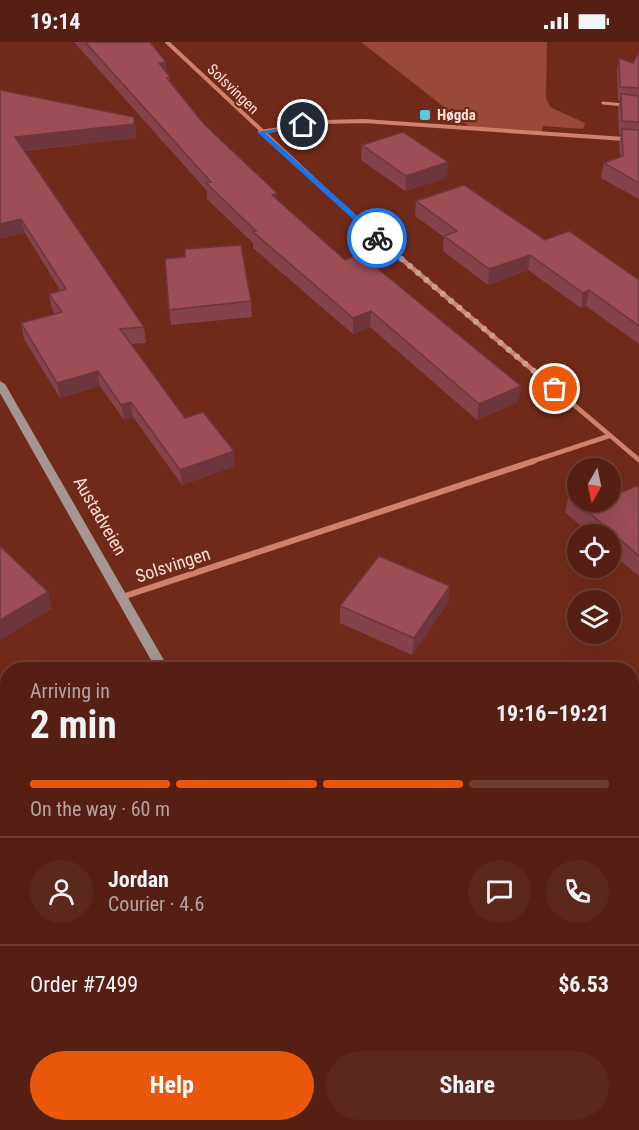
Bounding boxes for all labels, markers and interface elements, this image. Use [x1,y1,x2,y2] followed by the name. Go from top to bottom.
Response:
[30,9,81,34] text: 19:14
[204,60,262,118] street label: Solsvingen
[277,99,328,150] pin
[437,106,476,124] place label: Høgda
[286,108,319,141] icon: home
[418,108,432,122] marker: Høgda
[347,208,407,268] courier
[361,222,394,255] icon: bike
[529,363,580,414] pin
[538,372,571,405] icon: bag
[567,458,621,512] north arrow
[567,458,621,644] map controls
[69,473,131,559] street label: Austadveien
[567,524,621,578] button: locate
[133,543,213,586] street label: Solsvingen
[567,590,621,644] button: layers
[30,679,110,703] text: Arriving in
[496,701,609,726] text: 19:16–19:21
[30,702,117,748] text: 2 min
[30,797,170,821] text: On the way · 60 m
[30,860,93,923] button: person
[468,860,531,923] button: chat
[546,860,609,923] button: phone
[108,867,169,892] text: Jordan
[108,892,204,916] text: Courier · 4.6
[30,972,138,997] text: Order #7499
[558,972,609,997] text: $6.53
[30,1051,314,1120] button: Help
[326,1051,609,1120] button: Share

